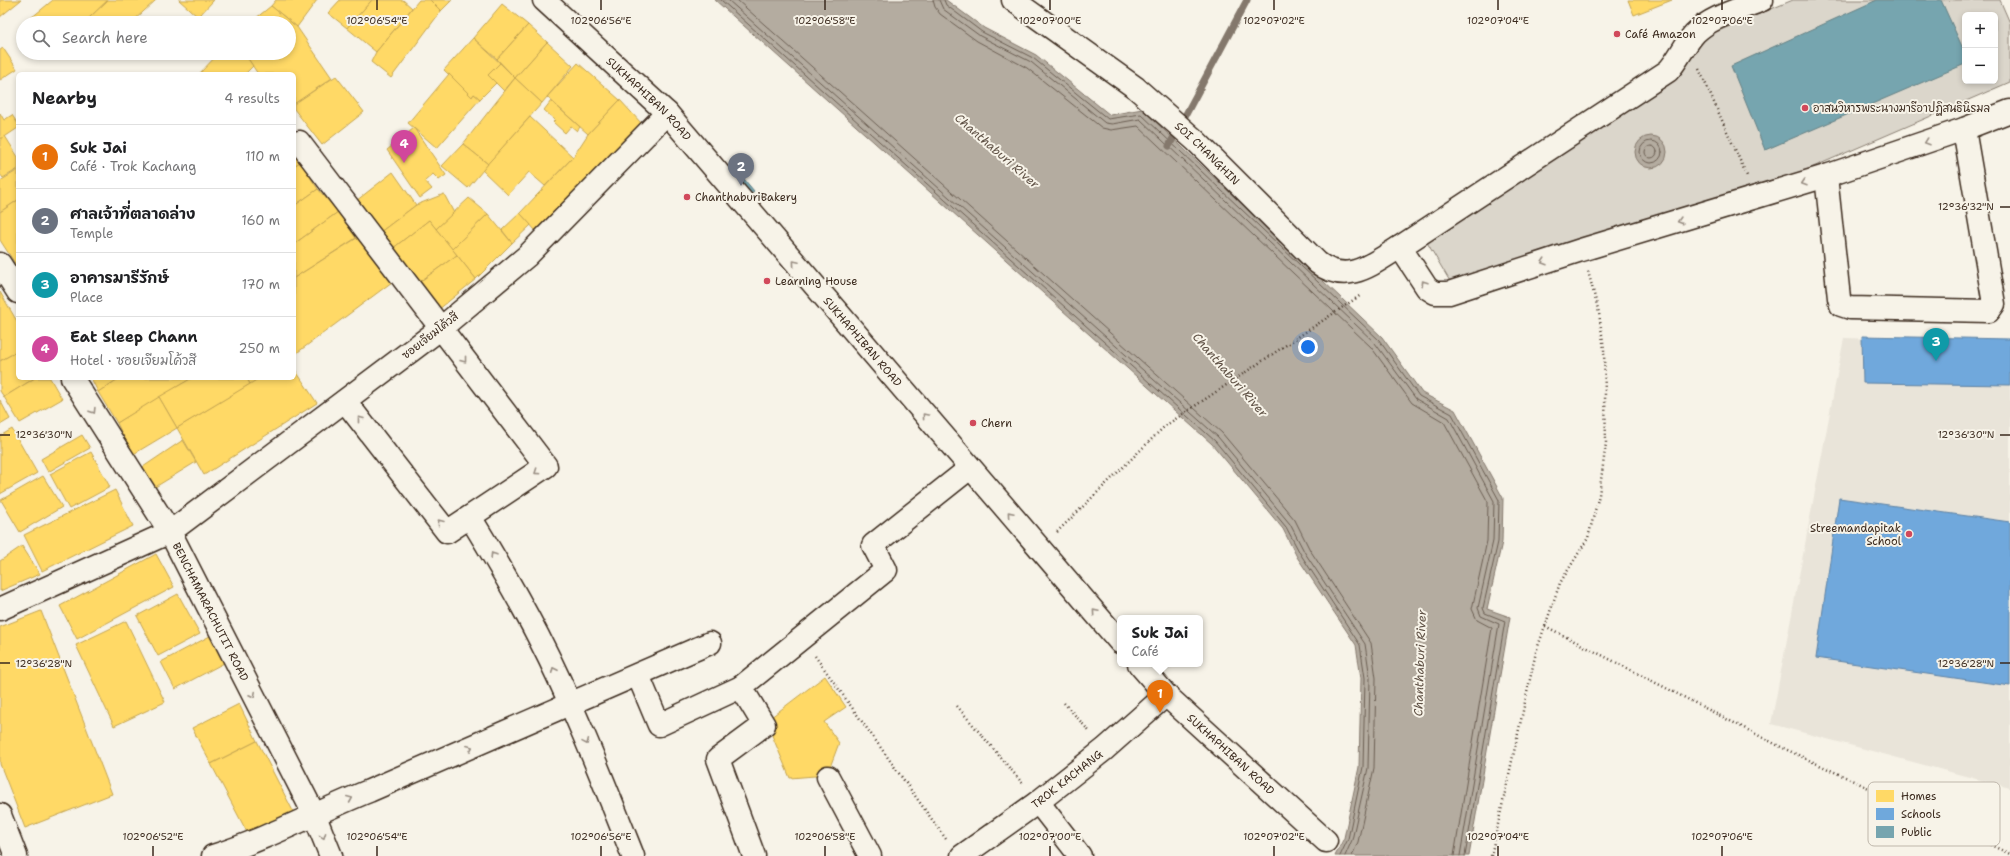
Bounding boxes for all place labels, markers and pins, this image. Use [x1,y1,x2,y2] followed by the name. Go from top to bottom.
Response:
[1625,27,1696,42] place label: Café Amazon
[1612,29,1622,39] marker: Café Amazon
[1813,101,1990,116] place label: อาสนวิหารพระนางมารีอาปฏิสนธินิรมล
[1800,103,1810,113] marker: อาสนวิหารพระนางมารีอาปฏิสนธินิรมล
[391,130,417,163] pin: 4
[728,153,754,186] pin: 2
[695,190,797,205] place label: ChanthaburiBakery
[682,192,692,202] marker: ChanthaburiBakery
[775,274,857,289] place label: Learning House
[762,276,772,286] marker: Learning House
[1923,328,1949,361] pin: 3
[981,416,1012,431] place label: Chern
[968,418,978,428] marker: Chern
[1810,521,1902,549] place label: Streemandapitak School
[1904,529,1914,539] marker: Streemandapitak School
[1147,680,1173,713] pin: 1

